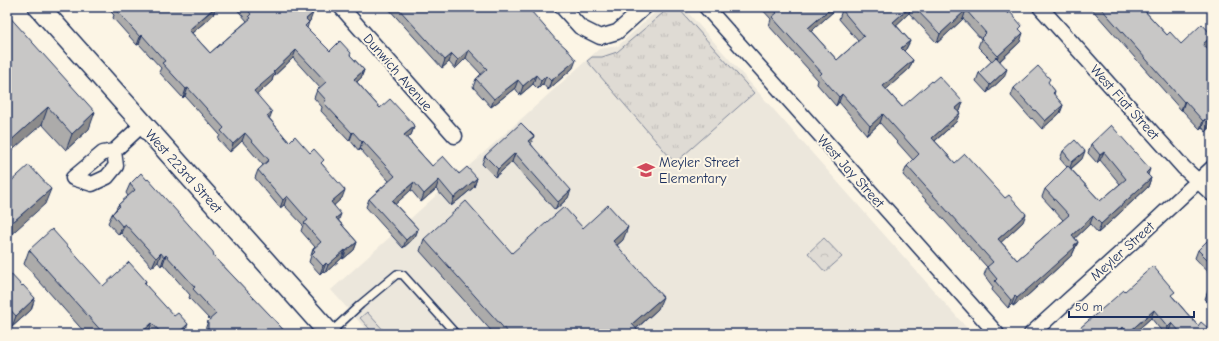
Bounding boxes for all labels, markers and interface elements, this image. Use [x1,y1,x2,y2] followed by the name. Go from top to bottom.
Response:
[359,30,436,114] street label: Dunwich Avenue
[1087,61,1163,144] street label: West Fiat Street
[142,126,226,217] street label: West 223rd Street
[813,131,888,212] street label: West Jay Street
[659,154,740,187] place label: Meyler Street Elementary
[636,160,656,180] school or university icon: Meyler Street Elementary
[1087,217,1159,285] street label: Meyler Street
[1069,293,1194,319] scale bar
[1075,300,1103,314] text: 50 m

